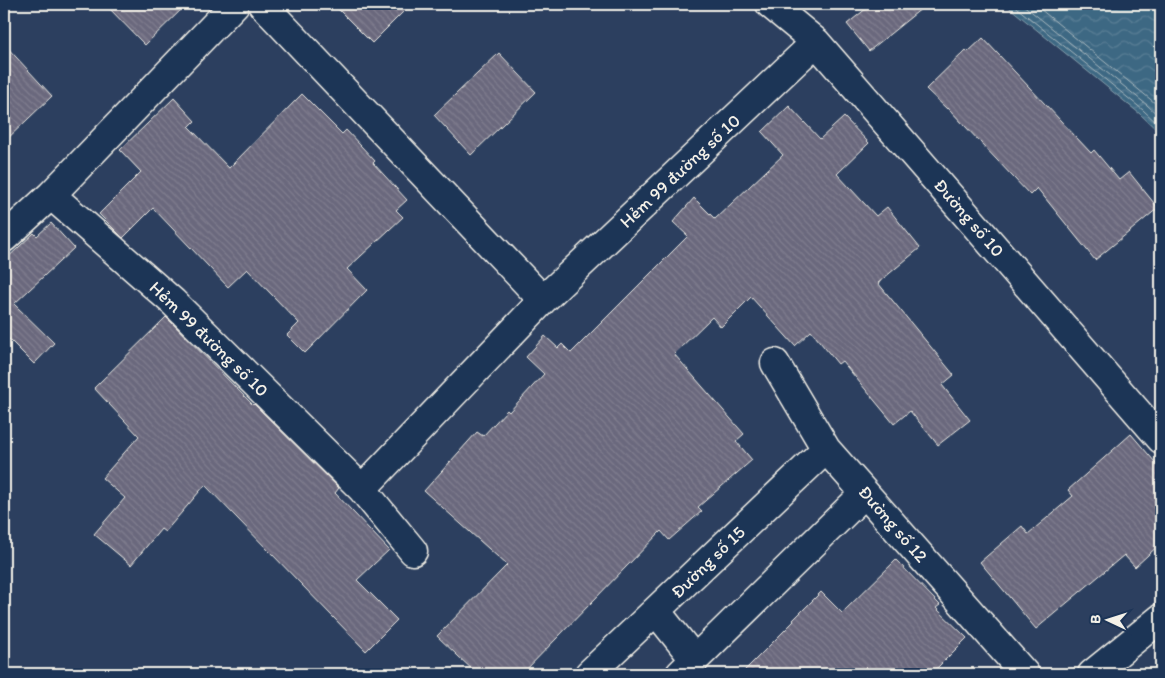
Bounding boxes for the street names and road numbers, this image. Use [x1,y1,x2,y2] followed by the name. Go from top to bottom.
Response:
[615,109,745,233] street label: Hẻm 99 đường số 10
[929,174,1009,262] street label: Đường số 10
[145,277,273,401] street label: Hẻm 99 đường số 10
[854,481,933,567] street label: Đường số 12
[666,521,750,603] street label: Đường số 15

